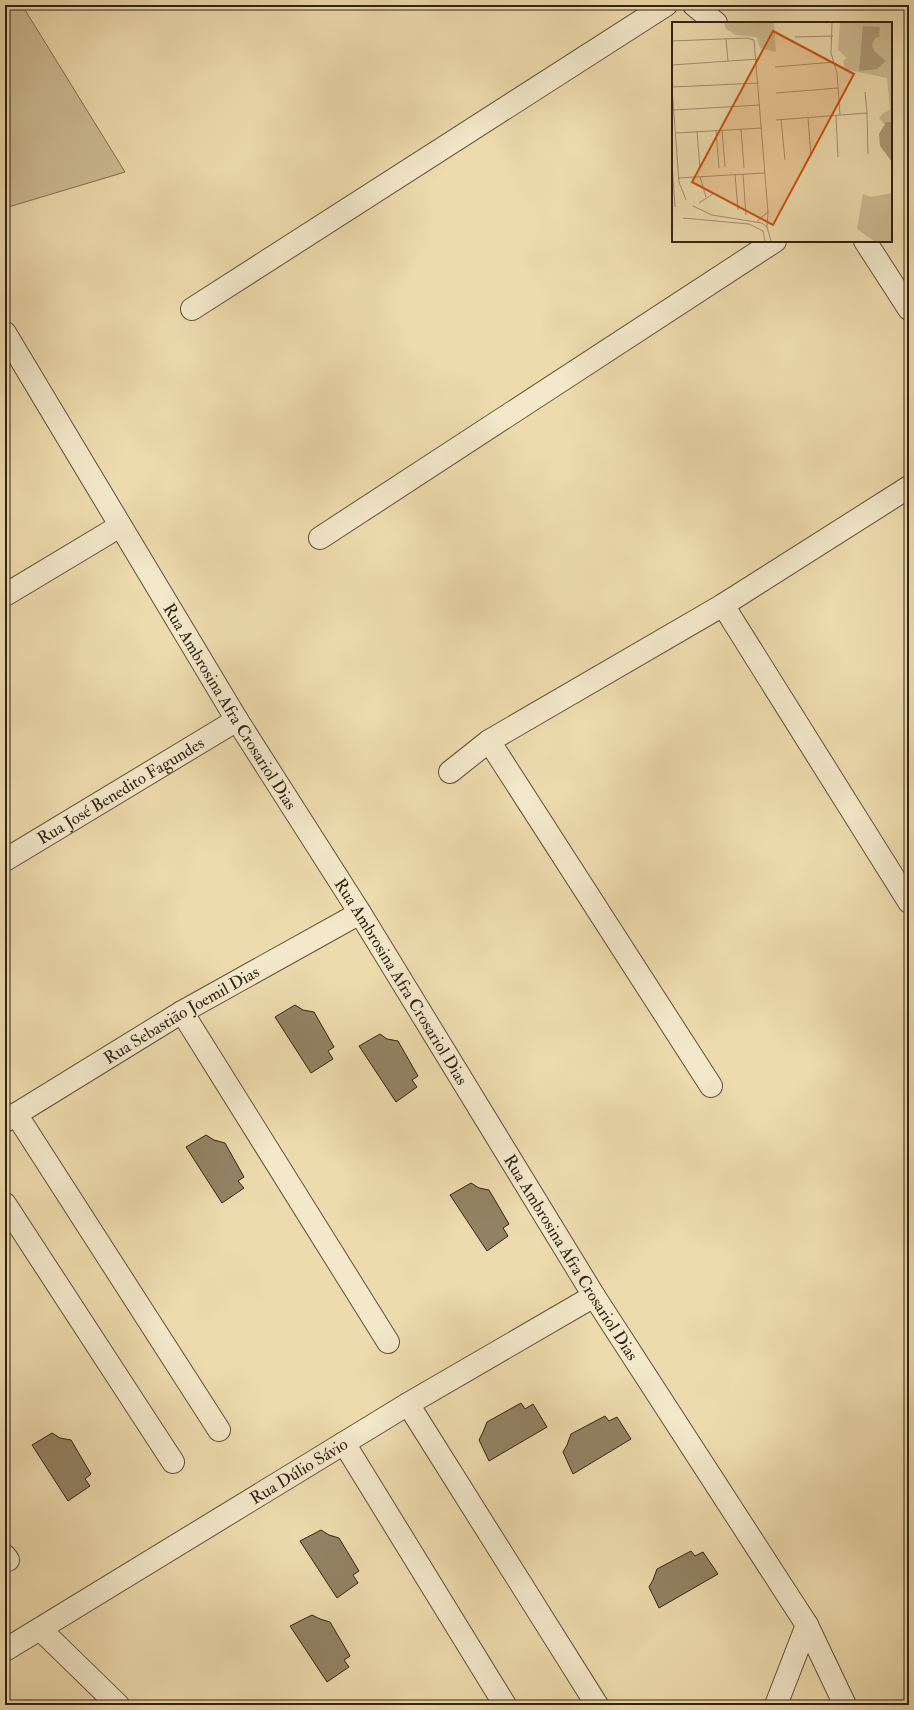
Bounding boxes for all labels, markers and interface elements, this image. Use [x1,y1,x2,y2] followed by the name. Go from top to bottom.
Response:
[672,22,892,242] inset map
[159,599,302,814] street label: Rua Ambrosina Afra Crosariol Dias
[33,732,208,849] street label: Rua José Benedito Fagundes
[330,874,473,1089] street label: Rua Ambrosina Afra Crosariol Dias
[100,961,263,1068] street label: Rua Sebastião Joemil Dias
[499,1150,643,1364] street label: Rua Ambrosina Afra Crosariol Dias
[246,1433,351,1509] street label: Rua Dúlio Sávio

